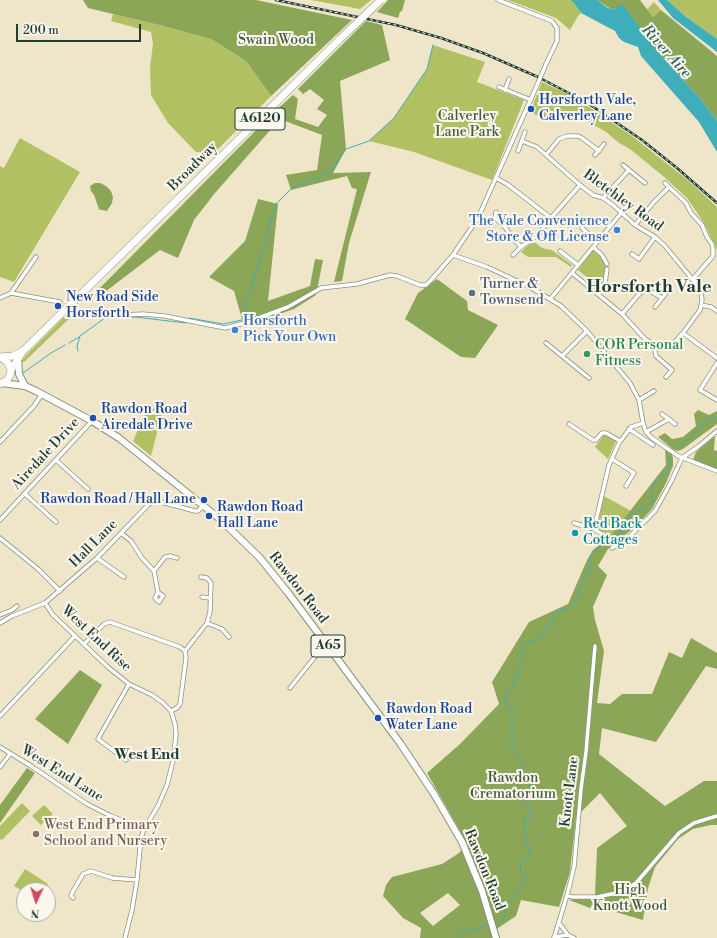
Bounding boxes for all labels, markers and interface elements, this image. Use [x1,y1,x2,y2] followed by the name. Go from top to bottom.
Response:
[18,16,143,42] scale bar
[637,22,695,82] water label: River Aire
[23,23,59,38] text: 200 m
[238,33,314,49] park label: Swain Wood
[539,93,636,126] place label: Horsforth Vale, Calverley Lane
[526,104,536,114] marker: Horsforth Vale, Calverley Lane
[235,108,285,130] road number: A6120
[435,109,499,142] park label: Calverley Lane Park
[165,139,221,195] street label: Broadway
[580,166,666,236] street label: Bletchley Road
[469,214,609,246] place label: The Vale Convenience Store & Off License
[612,225,622,235] marker: The Vale Convenience Store & Off License
[480,277,544,310] place label: Turner & Townsend
[586,277,712,299] district label: Horsforth Vale
[467,288,477,298] marker: Turner & Townsend
[66,290,159,322] place label: New Road Side Horsforth
[53,301,63,311] marker: New Road Side Horsforth
[243,314,336,346] place label: Horsforth Pick Your Own
[230,325,240,335] marker: Horsforth Pick Your Own
[595,338,683,370] place label: COR Personal Fitness
[582,349,592,359] marker: COR Personal Fitness
[101,402,193,434] place label: Rawdon Road Airedale Drive
[88,413,98,423] marker: Rawdon Road Airedale Drive
[8,415,84,493] street label: Airedale Drive
[40,492,196,508] place label: Rawdon Road / Hall Lane
[199,495,209,505] marker: Rawdon Road / Hall Lane
[217,500,303,532] place label: Rawdon Road Hall Lane
[204,511,214,521] marker: Rawdon Road Hall Lane
[66,516,122,572] street label: Hall Lane
[583,517,642,550] place label: Red Back Cottages
[570,528,580,538] marker: Red Back Cottages
[265,549,331,627] street label: Rawdon Road
[58,602,134,676] street label: West End Rise
[311,635,345,657] road number: A65
[386,702,472,734] place label: Rawdon Road Water Lane
[373,713,383,723] marker: Rawdon Road Water Lane
[18,742,106,806] street label: West End Lane
[114,746,180,764] district label: West End
[557,756,583,828] street label: Knott Lane
[470,771,556,804] park label: Rawdon Crematorium
[44,818,167,850] place label: West End Primary School and Nursery
[460,827,508,913] street label: Rawdon Road
[31,829,41,839] marker: West End Primary School and Nursery
[16,882,56,922] north arrow
[593,883,667,916] park label: High Knott Wood
[30,906,40,920] text: N

